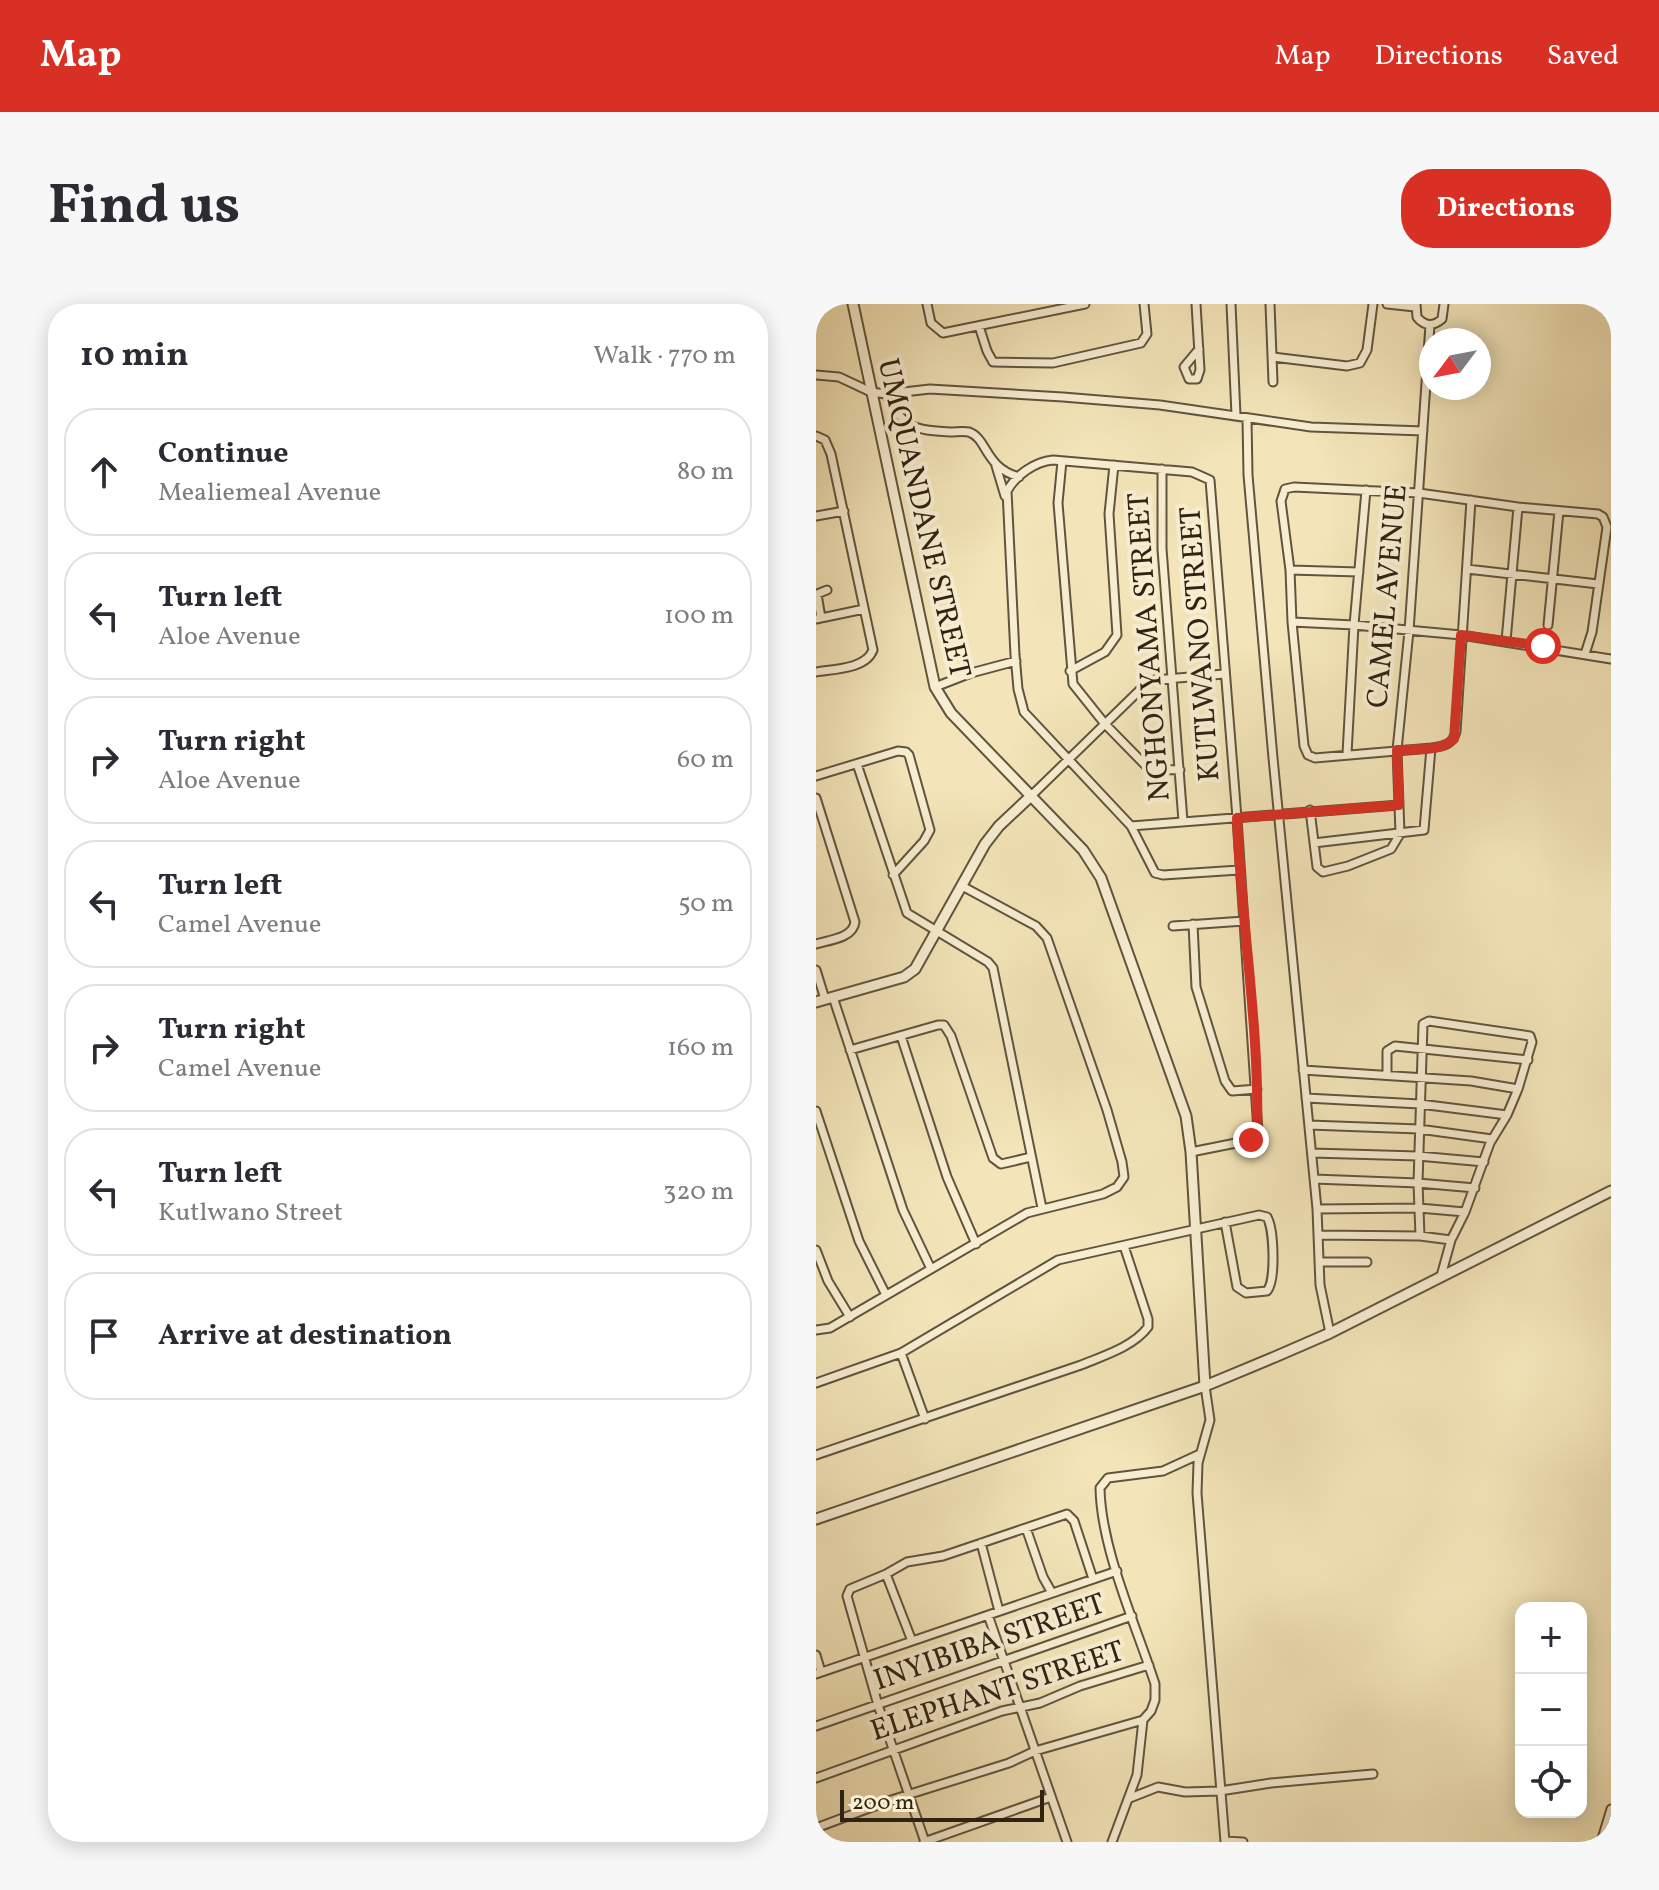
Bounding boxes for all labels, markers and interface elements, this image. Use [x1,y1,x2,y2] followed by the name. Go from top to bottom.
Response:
[40,30,121,83] text: Map
[1275,37,1331,76] text: Map
[1375,37,1503,76] text: Directions
[1547,37,1619,76] text: Saved
[48,169,240,247] text: Find us
[1401,169,1611,248] button: Directions
[1419,328,1491,400] north arrow
[80,333,189,380] text: 10 min
[593,338,736,374] text: Walk · 770 m
[866,354,980,682] street label: UMQUANDANE STREET
[158,433,289,475] text: Continue
[82,450,126,494] icon: ahead
[677,454,734,490] text: 80 m
[158,475,381,511] text: Mealiemeal Avenue
[1357,482,1419,710] street label: CAMEL AVENUE
[1118,491,1182,803] street label: NGHONYAMA STREET
[1170,505,1232,783] street label: KUTLWANO STREET
[158,577,282,619] text: Turn left
[82,594,126,638] icon: left
[664,598,734,634] text: 100 m
[158,619,300,655] text: Aloe Avenue
[1525,628,1561,664] route start
[158,721,306,763] text: Turn right
[82,738,126,782] icon: right
[677,742,734,778] text: 60 m
[158,763,300,799] text: Aloe Avenue
[158,865,282,907] text: Turn left
[82,882,126,926] icon: left
[678,886,734,922] text: 50 m
[158,907,321,943] text: Camel Avenue
[158,1009,306,1051] text: Turn right
[82,1026,126,1070] icon: right
[667,1030,734,1066] text: 160 m
[158,1051,321,1087] text: Camel Avenue
[1233,1122,1269,1158] route end
[158,1153,282,1195] text: Turn left
[82,1170,126,1214] icon: left
[663,1174,734,1210] text: 320 m
[158,1195,343,1231] text: Kutlwano Street
[82,1314,126,1358] icon: arrive
[158,1315,452,1357] text: Arrive at destination
[868,1584,1111,1702] street label: INYIBIBA STREET
[1515,1602,1587,1818] map controls
[1515,1602,1587,1674] button: +
[865,1631,1130,1753] street label: ELEPHANT STREET
[1515,1674,1587,1746] button: −
[1515,1746,1587,1818] button: locate
[840,1786,1044,1822] scale bar
[852,1788,914,1819] text: 200 m

